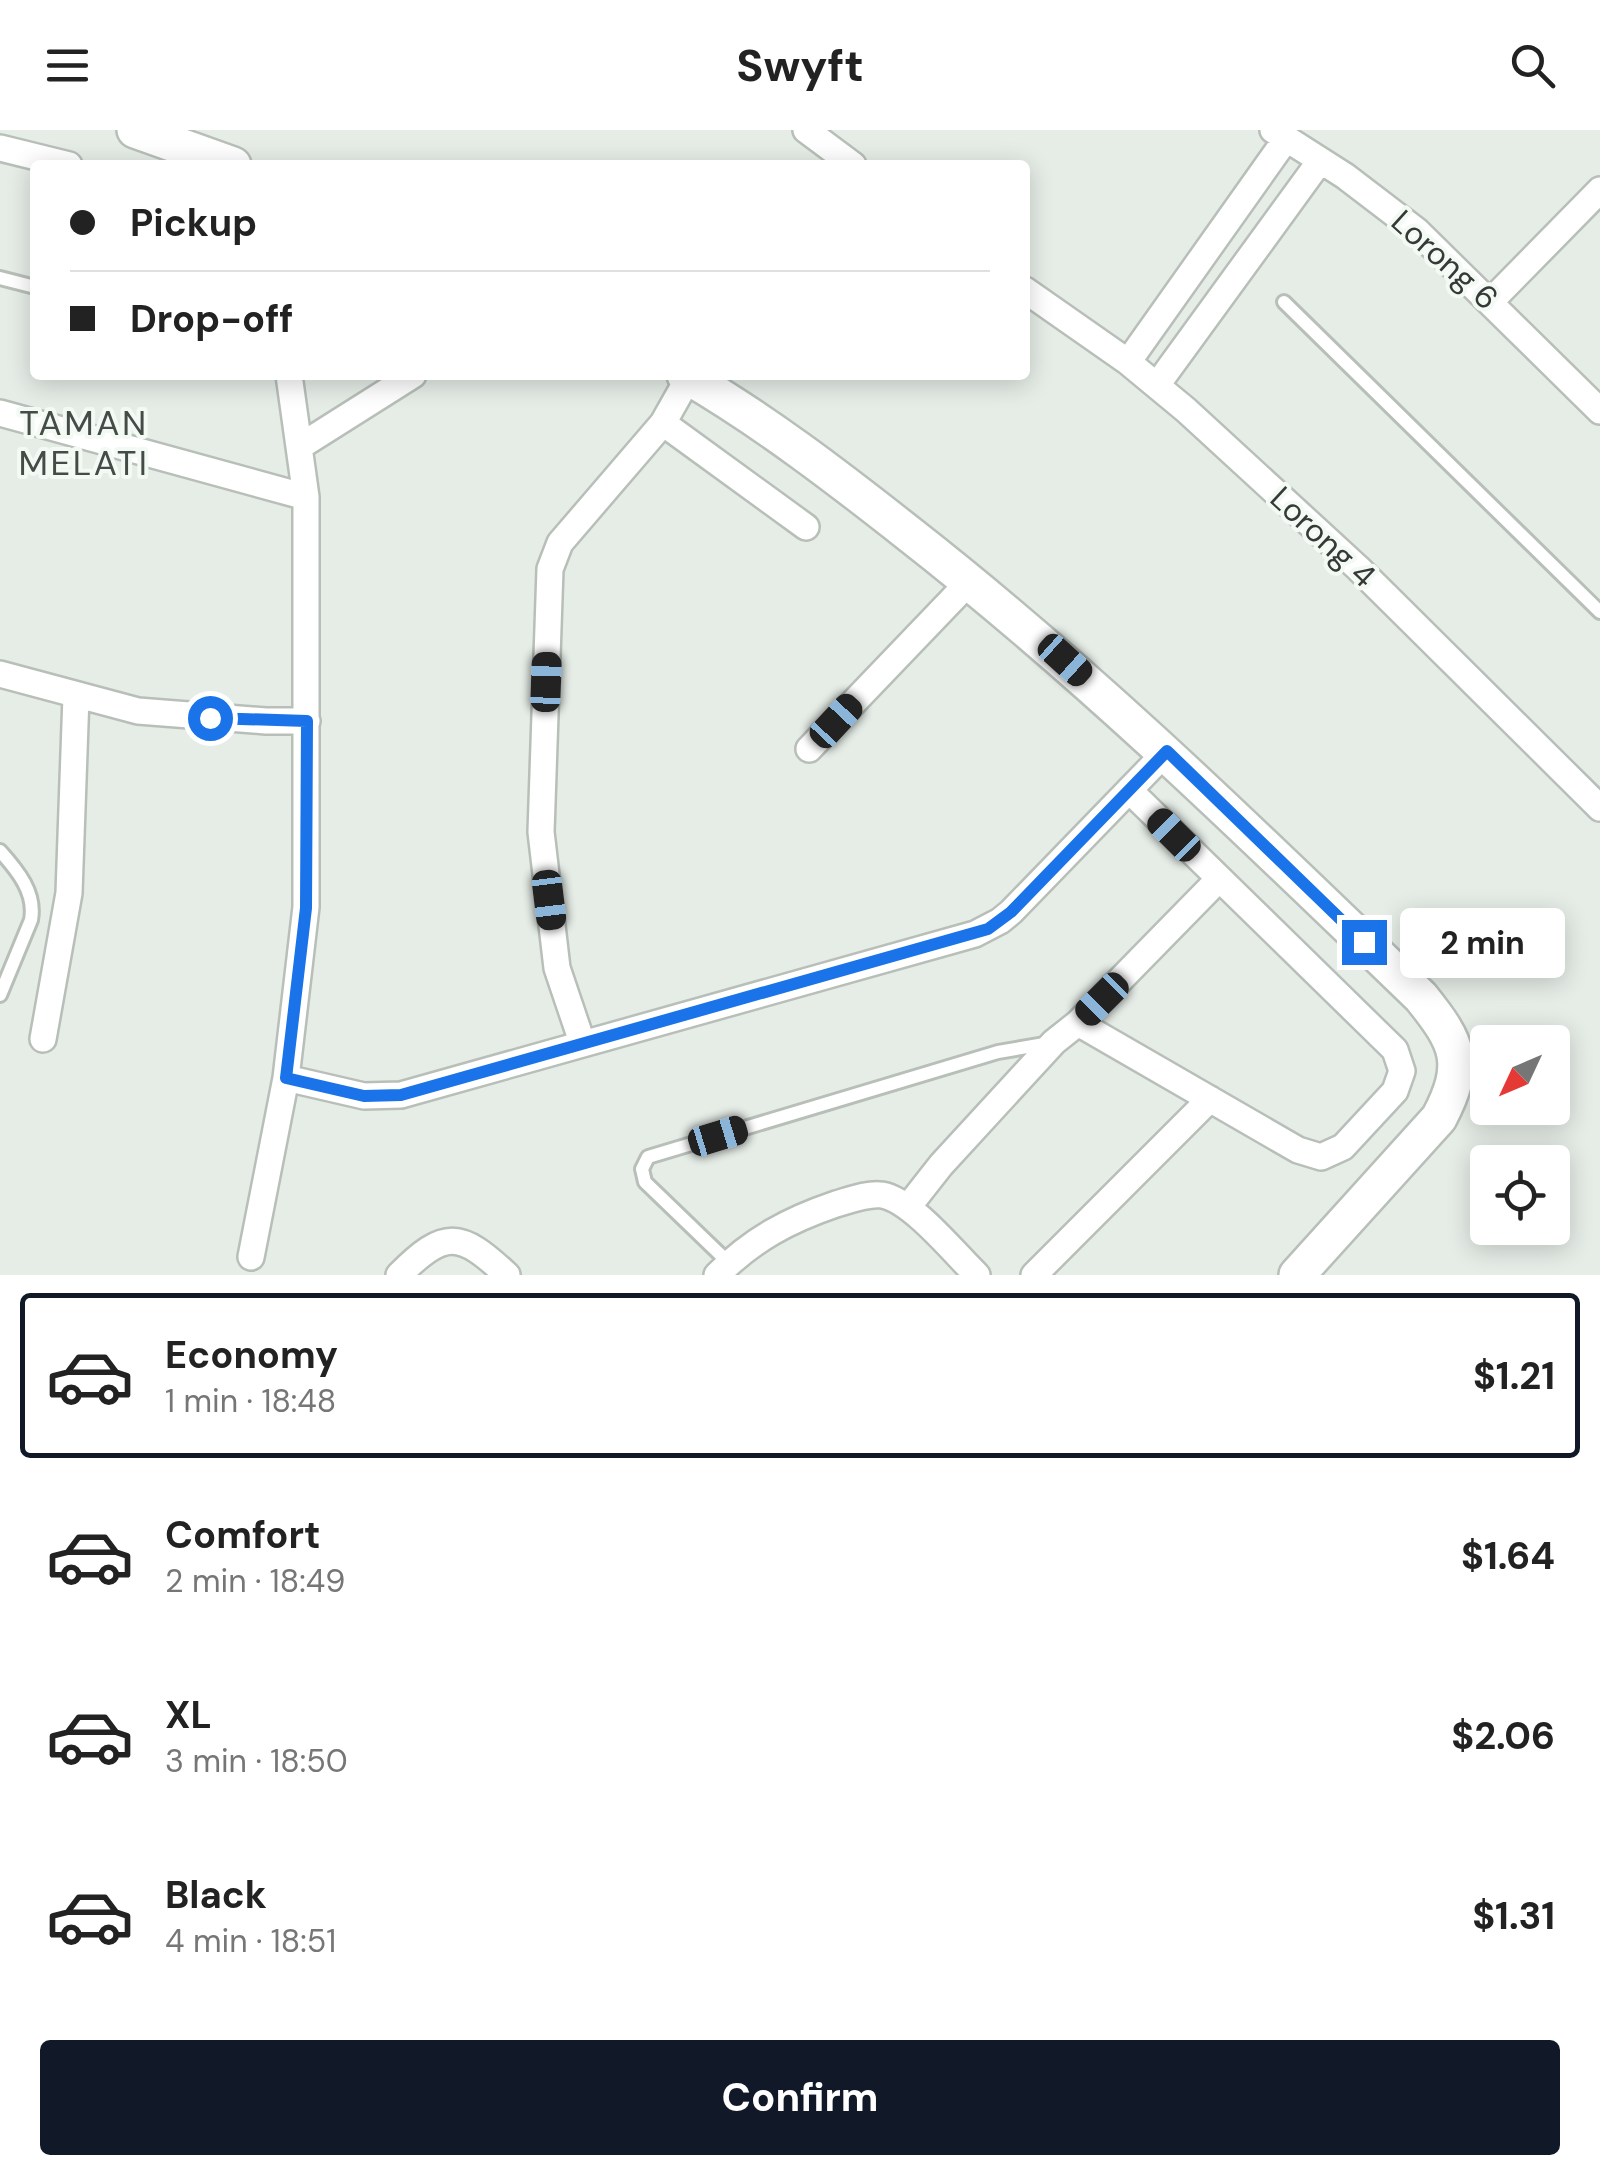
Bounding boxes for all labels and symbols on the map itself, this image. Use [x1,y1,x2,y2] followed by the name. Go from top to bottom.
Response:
[1383,201,1507,319] street label: Lorong 6
[19,400,149,486] district label: TAMAN MELATI
[1261,477,1385,597] street label: Lorong 4
[1033,629,1097,691] car
[530,651,562,713] car
[805,689,867,753] car
[188,696,233,741] route start
[1142,803,1206,867] car
[530,868,568,932] car
[1399,907,1564,977] callout: 2 min
[1342,920,1387,965] route end
[1070,967,1134,1031] car
[1470,1025,1570,1125] north arrow
[685,1113,751,1159] car

